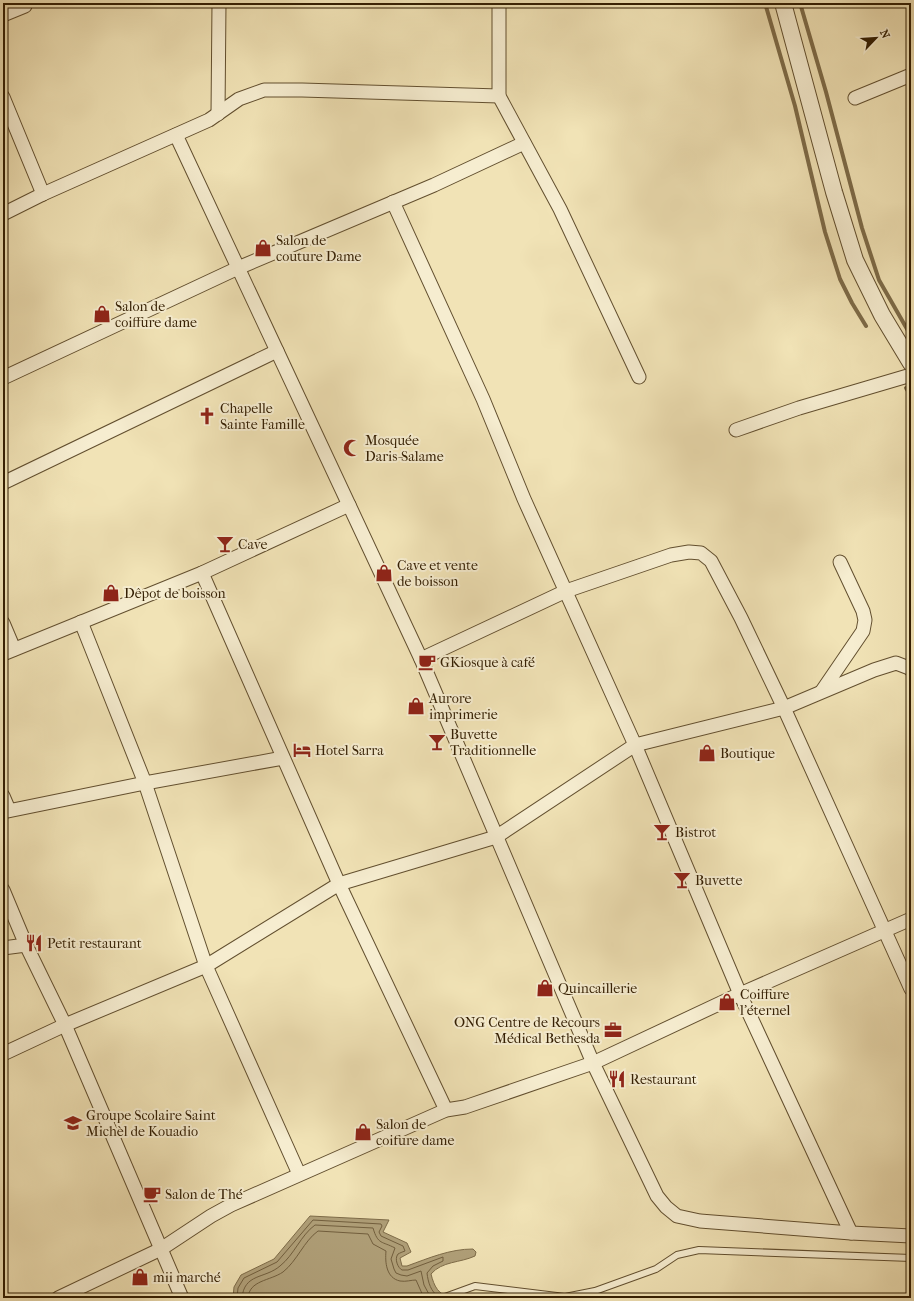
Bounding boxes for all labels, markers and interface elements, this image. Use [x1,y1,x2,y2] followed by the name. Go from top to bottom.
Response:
[856,18,896,58] north arrow
[877,27,893,41] text: N
[276,232,361,265] place label: Salon de couture Dame
[253,238,273,258] shop icon: Salon de couture Dame
[115,298,197,331] place label: Salon de coiffure dame
[92,304,112,324] shop icon: Salon de coiffure dame
[220,400,305,433] place label: Chapelle Sainte Famille
[197,406,217,426] church icon: Chapelle Sainte Famille
[365,432,444,465] place label: Mosquée Daris-Salame
[342,438,362,458] mosque icon: Mosquée Daris-Salame
[215,534,235,554] bar icon: Cave
[238,536,267,553] place label: Cave
[397,557,478,590] place label: Cave et vente de boisson
[374,563,394,583] shop icon: Cave et vente de boisson
[101,583,121,603] shop icon: Dêpot de boisson
[124,585,226,602] place label: Dêpot de boisson
[417,652,437,672] cafe icon: GKiosque à café
[440,654,535,671] place label: GKiosque à café
[428,690,498,723] place label: Aurore imprimerie
[406,696,426,716] shop icon: Aurore imprimerie
[450,726,536,759] place label: Buvette Traditionnelle
[427,732,447,752] bar icon: Buvette Traditionnelle
[292,740,312,760] hotel icon: Hotel Sarra
[315,742,384,759] place label: Hotel Sarra
[697,743,717,763] shop icon: Boutique
[720,745,775,762] place label: Boutique
[652,822,672,842] bar icon: Bistrot
[675,824,716,841] place label: Bistrot
[672,870,692,890] bar icon: Buvette
[695,872,743,889] place label: Buvette
[24,933,44,953] restaurant icon: Petit restaurant
[47,935,142,952] place label: Petit restaurant
[535,978,555,998] shop icon: Quincaillerie
[558,980,637,997] place label: Quincaillerie
[739,986,790,1019] place label: Coiffure l'éternel
[717,992,737,1012] shop icon: Coiffure l'éternel
[454,1014,601,1047] place label: ONG Centre de Recours Médical Bethesda
[603,1020,623,1040] office icon: ONG Centre de Recours Médical Bethesda
[607,1069,627,1089] restaurant icon: Restaurant
[630,1071,697,1088] place label: Restaurant
[86,1107,216,1140] place label: Groupe Scolaire Saint Michèl de Kouadio
[63,1113,83,1133] school or university icon: Groupe Scolaire Saint Michèl de Kouadio
[376,1116,454,1149] place label: Salon de coifure dame
[353,1122,373,1142] shop icon: Salon de coifure dame
[142,1184,162,1204] cafe icon: Salon de Thé
[165,1186,243,1203] place label: Salon de Thé
[130,1267,150,1287] shop icon: mii marché
[153,1269,221,1286] place label: mii marché

